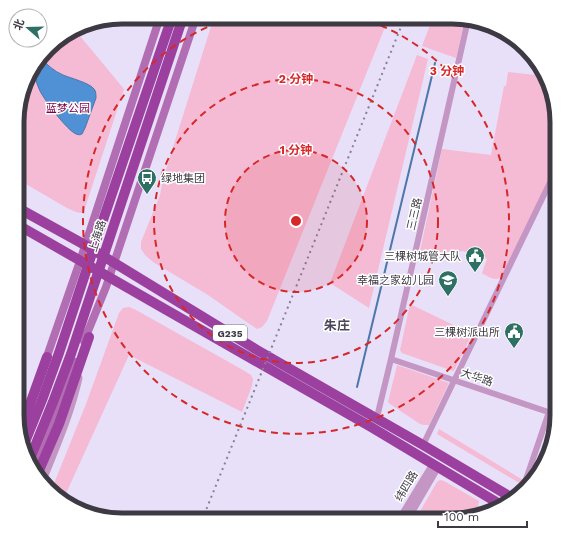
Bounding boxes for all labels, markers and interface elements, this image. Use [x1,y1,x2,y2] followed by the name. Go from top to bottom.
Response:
[8,8,48,48] north arrow
[11,17,27,32] text: 北
[430,64,464,78] text: 3 分钟
[279,72,313,86] text: 2 分钟
[46,102,90,115] park label: 蓝梦公园
[280,143,312,157] text: 1 分钟
[136,167,158,195] bus stop icon: 绿地集团
[161,172,205,185] place label: 绿地集团
[404,197,425,232] street label: 三三路
[289,214,303,228] centre of rings
[86,218,109,254] street label: 上海路
[464,245,486,273] public building icon: 三棵树城管大队
[384,250,461,263] place label: 三棵树城管大队
[437,269,459,297] school or university icon: 幸福之家幼儿园
[357,274,434,287] place label: 幸福之家幼儿园
[324,318,350,333] district label: 朱庄
[503,321,525,349] public building icon: 三棵树派出所
[213,325,247,341] road number: G235
[434,326,500,339] place label: 三棵树派出所
[459,366,495,389] street label: 大华路
[392,469,420,504] street label: 纬四路
[438,503,527,529] scale bar
[444,510,479,524] text: 100 m

